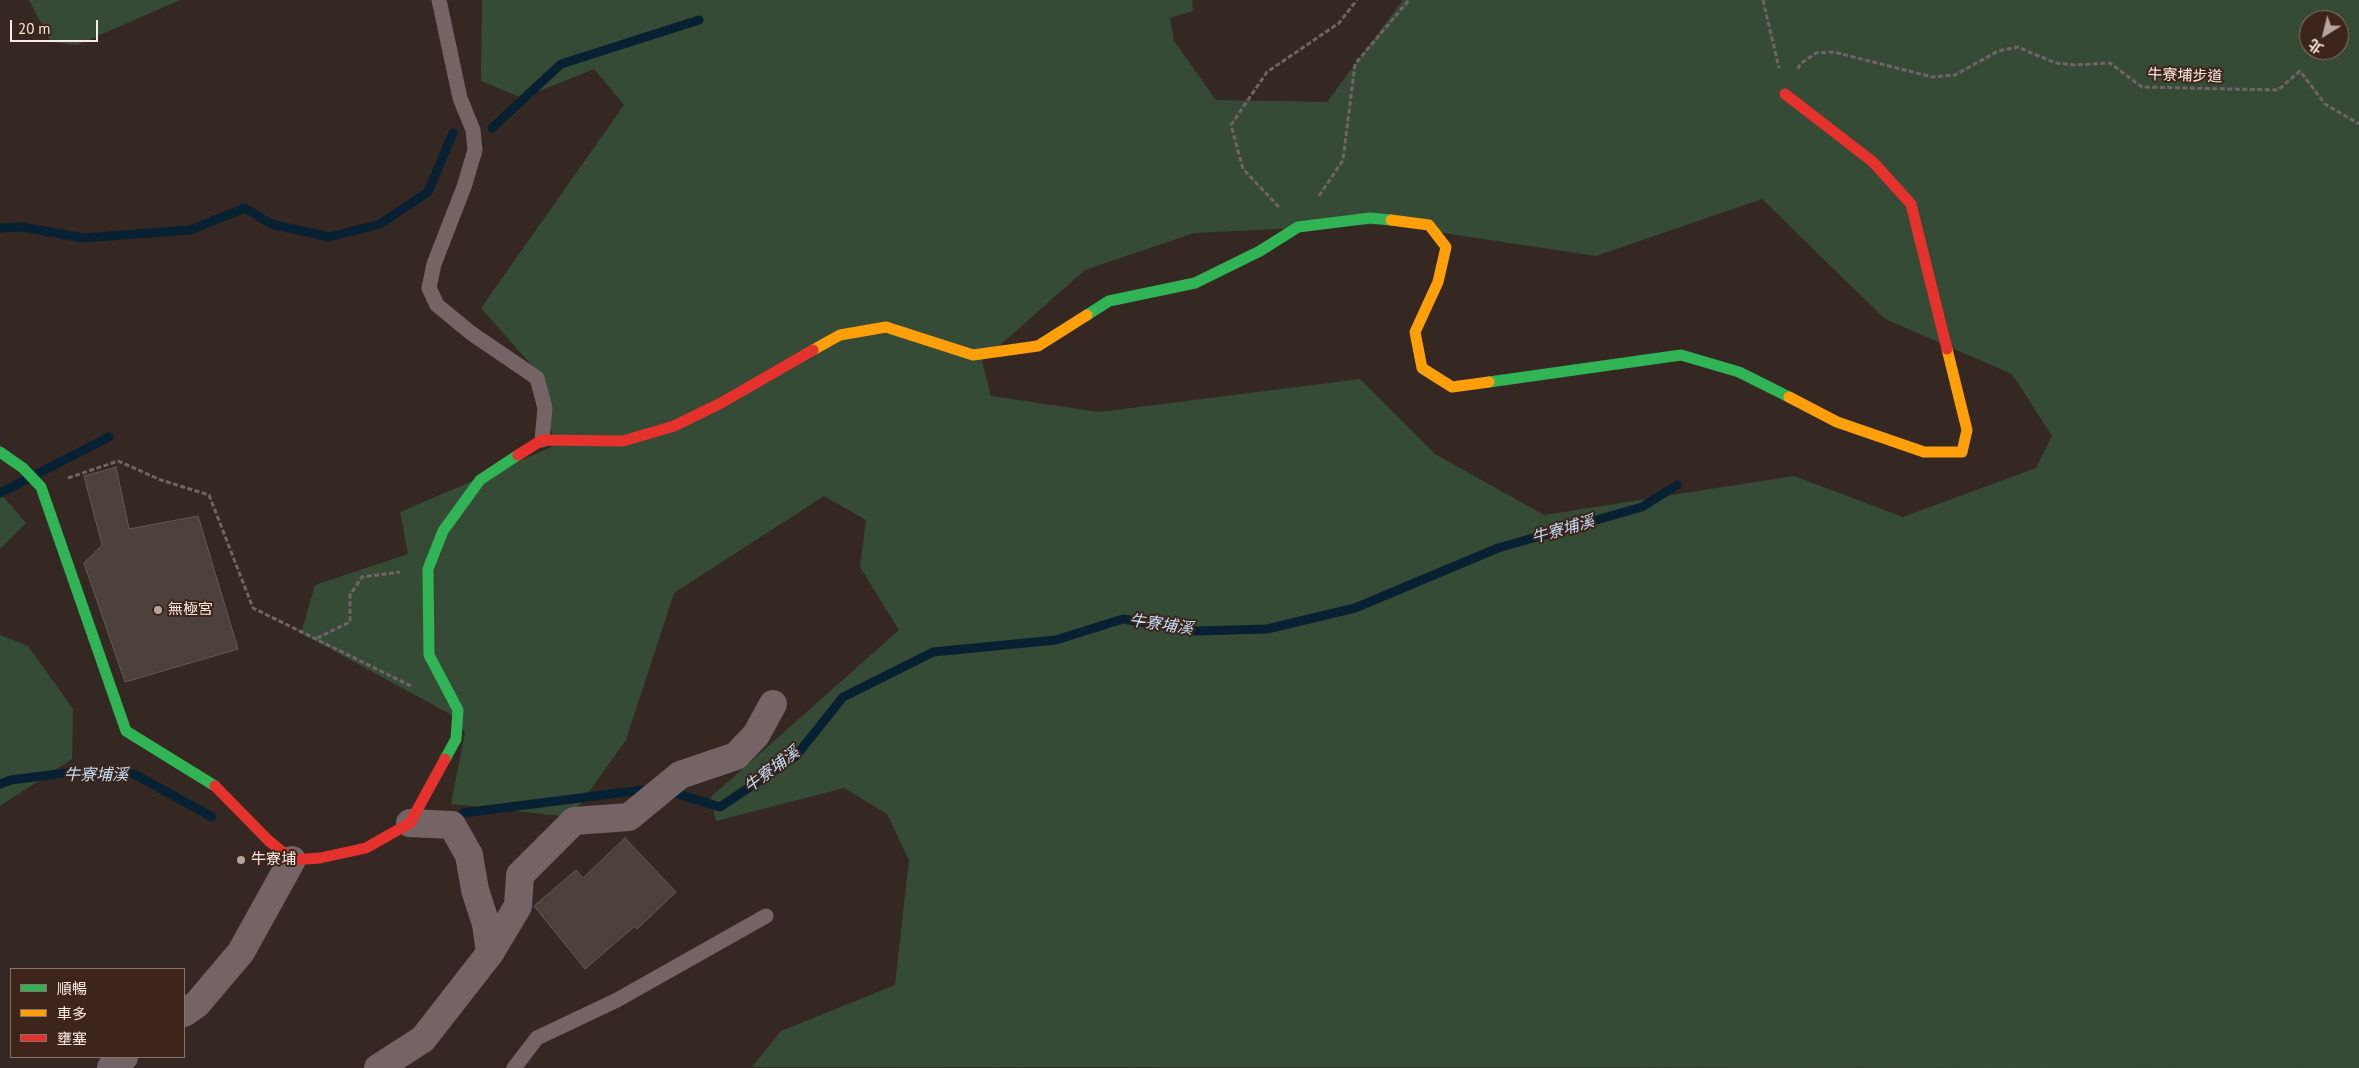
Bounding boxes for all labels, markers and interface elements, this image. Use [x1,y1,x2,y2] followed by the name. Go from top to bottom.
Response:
[12,10,100,42] scale bar
[2299,10,2349,60] north arrow
[18,19,51,38] text: 20 m
[2305,35,2327,58] text: 北
[2147,66,2223,86] street label: 牛寮埔步道
[1530,512,1596,548] water label: 牛寮埔溪
[168,601,213,619] place label: 無極宮
[152,604,164,616] marker: 無極宮
[1128,611,1194,639] water label: 牛寮埔溪
[741,743,803,797] water label: 牛寮埔溪
[64,765,128,785] water label: 牛寮埔溪
[251,851,296,869] place label: 牛寮埔
[235,854,247,866] marker: 牛寮埔
[10,968,185,1058] legend
[57,979,87,998] text: 順暢
[57,1004,87,1023] text: 車多
[57,1029,87,1048] text: 壅塞

